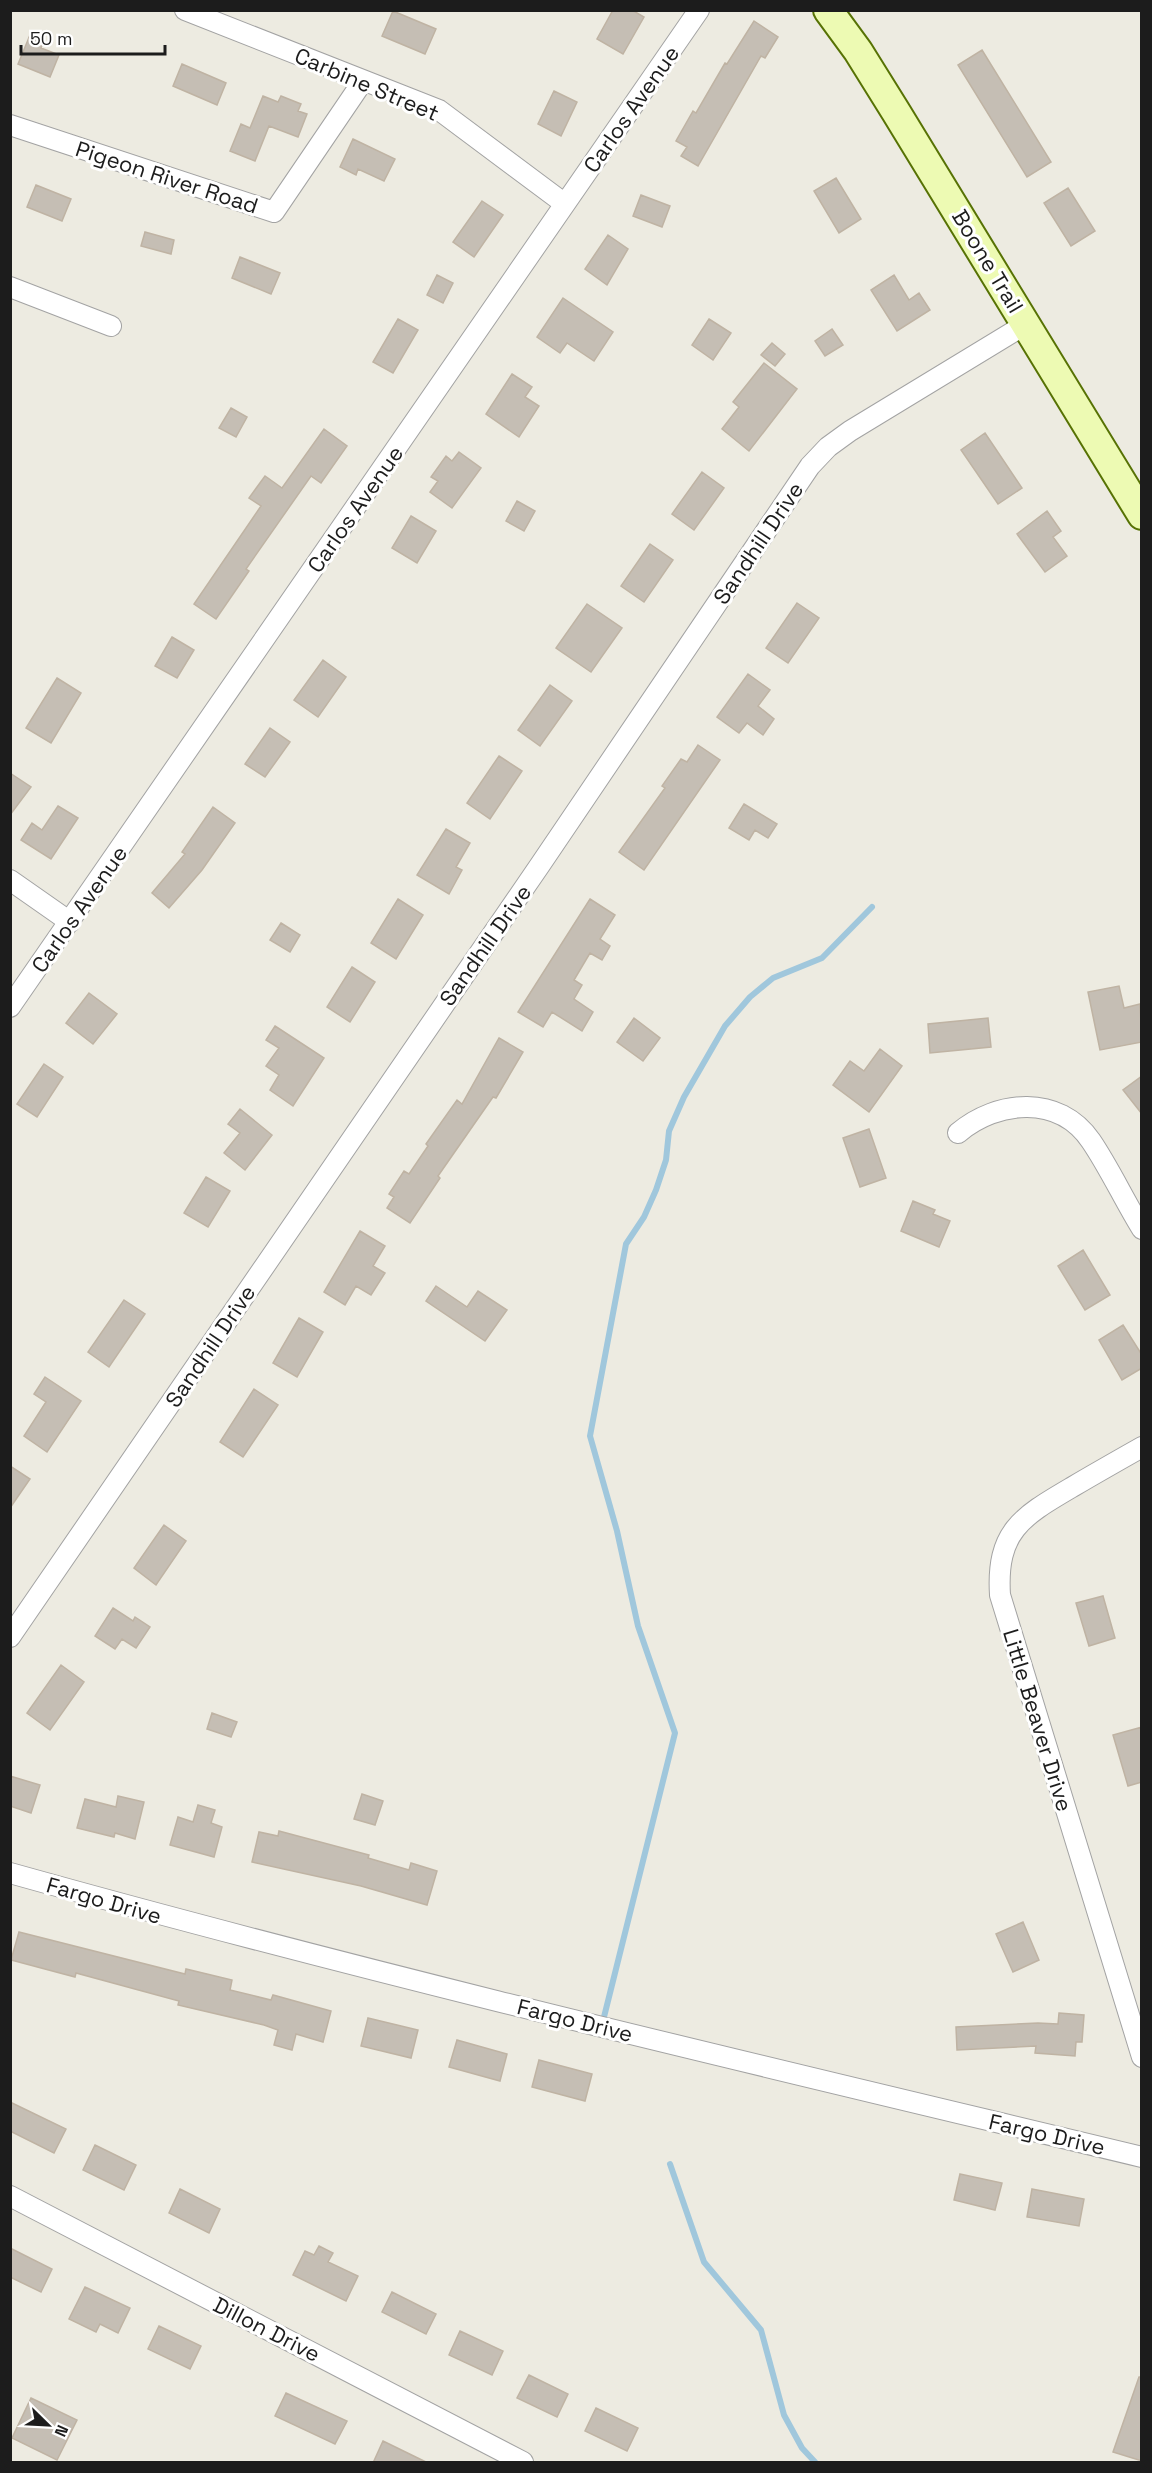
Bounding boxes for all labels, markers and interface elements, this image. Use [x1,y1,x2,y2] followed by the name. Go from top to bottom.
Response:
[21,18,165,56] scale bar
[30,27,72,50] text: 50 m
[577,40,685,178] street label: Carlos Avenue
[291,41,443,127] street label: Carbine Street
[72,134,262,220] street label: Pigeon River Road
[946,204,1030,318] street label: Boone Trail
[301,440,409,578] street label: Carlos Avenue
[707,476,809,610] street label: Sandhill Drive
[25,840,133,978] street label: Carlos Avenue
[433,879,537,1011] street label: Sandhill Drive
[159,1279,261,1413] street label: Sandhill Drive
[997,1625,1079,1815] street label: Little Beaver Drive
[43,1870,165,1930] street label: Fargo Drive
[514,1992,636,2048] street label: Fargo Drive
[986,2107,1108,2161] street label: Fargo Drive
[209,2290,325,2368] street label: Dillon Drive
[18,2395,78,2455] north arrow
[49,2422,73,2440] text: N

